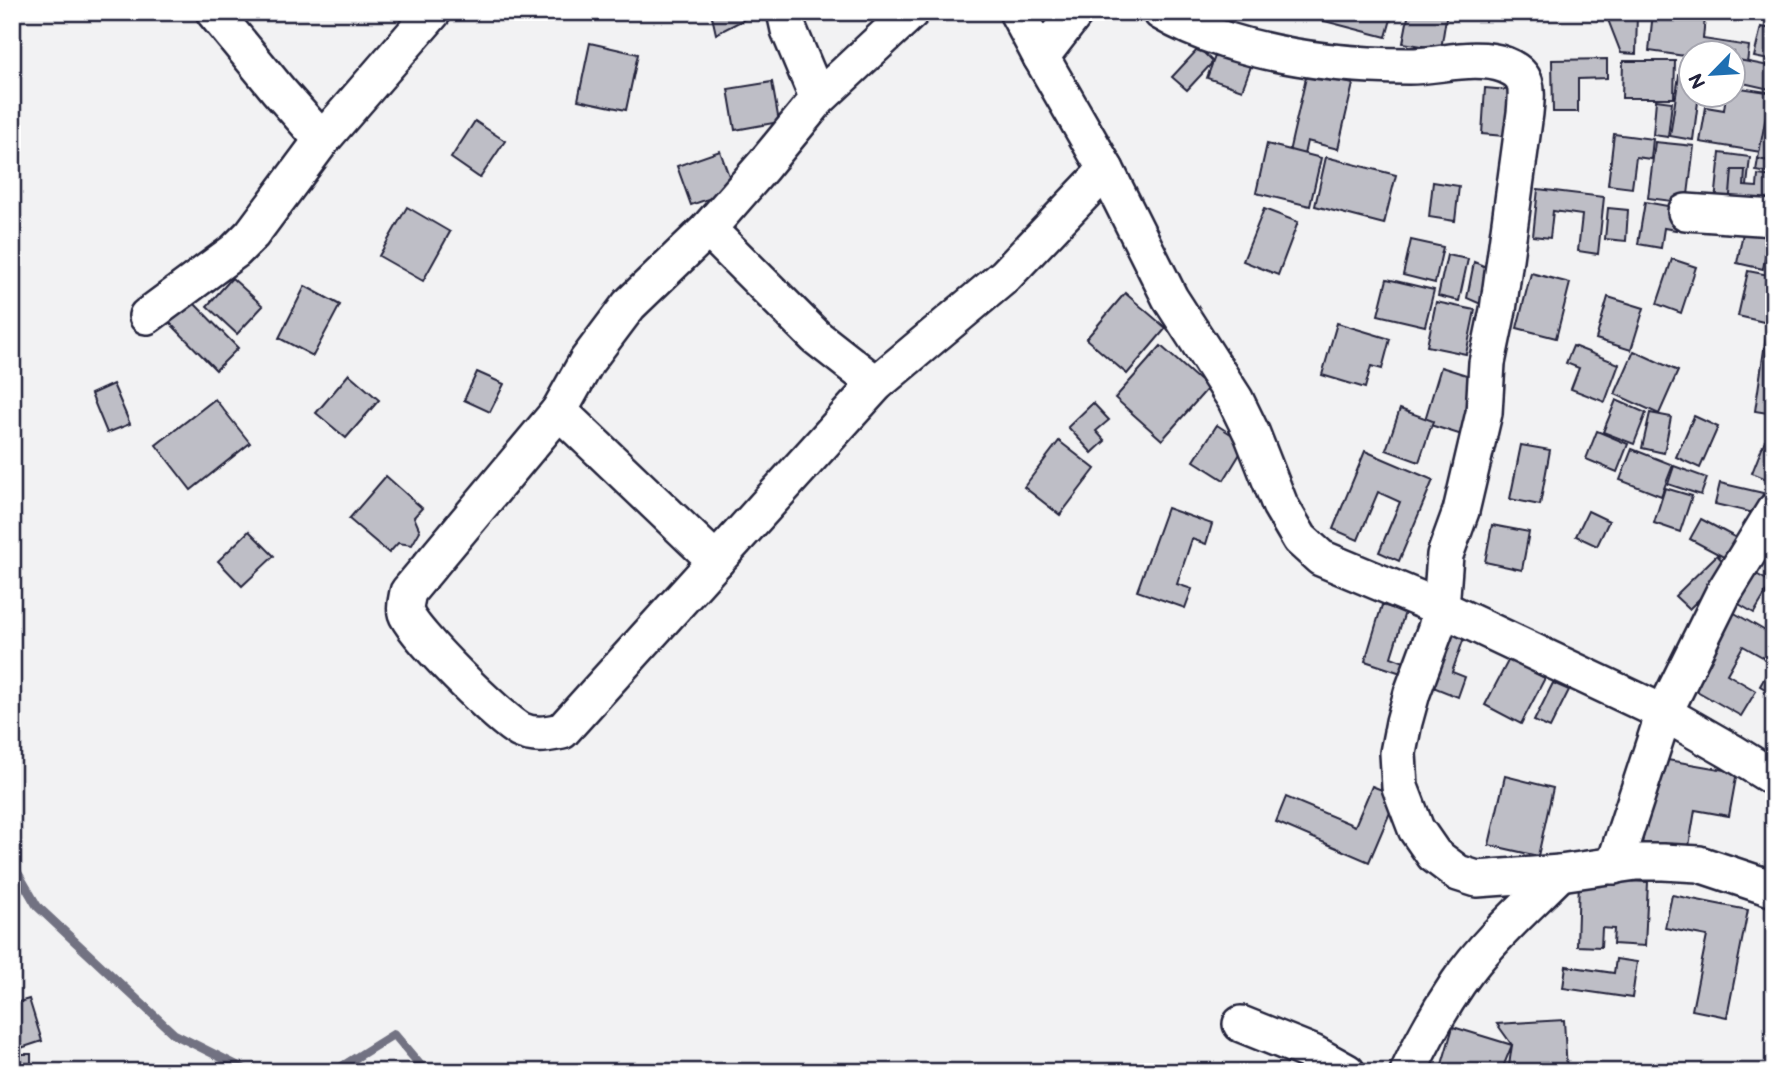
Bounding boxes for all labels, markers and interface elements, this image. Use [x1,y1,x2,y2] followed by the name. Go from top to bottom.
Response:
[1678,38,1748,108] north arrow
[1685,69,1711,92] text: N

